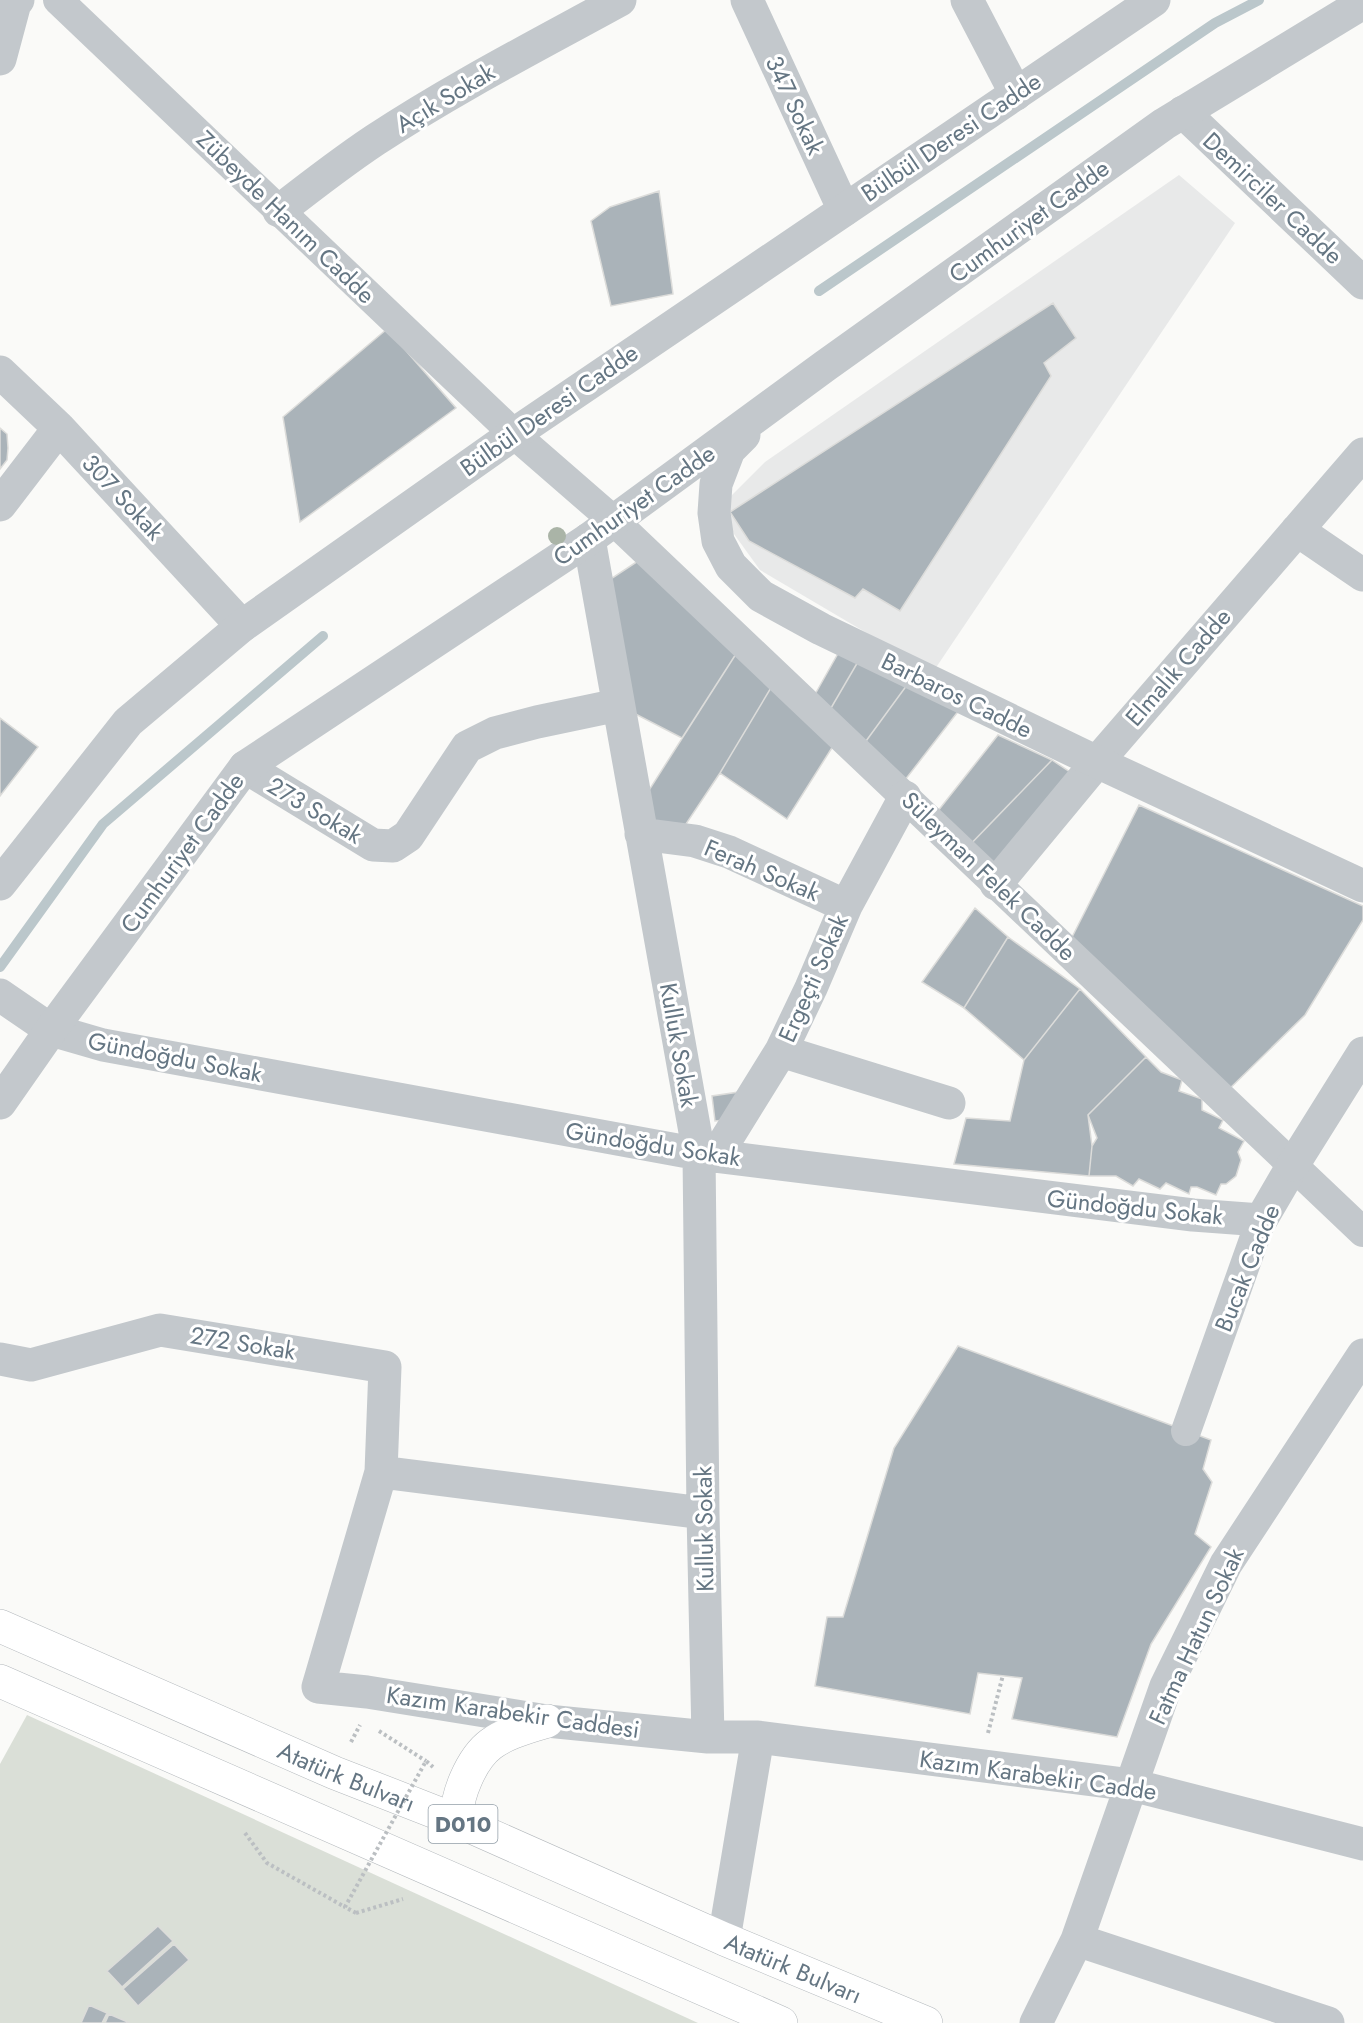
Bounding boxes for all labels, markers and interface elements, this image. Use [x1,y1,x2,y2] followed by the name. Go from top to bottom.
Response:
[757,50,833,161] street label: 347 Sokak
[389,54,502,141] street label: Açık Sokak
[854,64,1048,210] street label: Bülbül Deresi Cadde
[189,122,383,312] street label: Zübeyde Hanım Cadde
[1195,124,1351,272] street label: Demirciler Cadde
[942,151,1116,291] street label: Cumhuriyet Cadde
[453,335,645,485] street label: Bülbül Deresi Cadde
[546,436,722,574] street label: Cumhuriyet Cadde
[74,446,172,548] street label: 307 Sokak
[1117,600,1239,734] street label: Elmalık Cadde
[876,643,1038,747] street label: Barbaros Cadde
[112,766,252,940] street label: Cumhuriyet Cadde
[261,768,370,852] street label: 273 Sokak
[894,783,1084,969] street label: Süleyman Felek Cadde
[699,830,825,910] street label: Ferah Sokak
[769,908,857,1048] street label: Ergeçti Sokak
[651,980,707,1110] street label: Kulluk Sokak
[85,1023,265,1091] street label: Gündoğdu Sokak
[563,1113,743,1175] street label: Gündoğdu Sokak
[1045,1180,1225,1234] street label: Gündoğdu Sokak
[1206,1199,1288,1337] street label: Bucak Cadde
[188,1317,299,1369] street label: 272 Sokak
[685,1465,723,1592] street label: Kulluk Sokak
[1140,1541,1253,1730] street label: Fatma Hatun Sokak
[384,1677,642,1747] street label: Kazım Karabekir Caddesi
[272,1733,421,1820] street label: Atatürk Bulvarı
[917,1741,1159,1809] street label: Kazım Karabekir Cadde
[428,1805,498,1843] road number: D010
[719,1924,867,2012] street label: Atatürk Bulvarı

